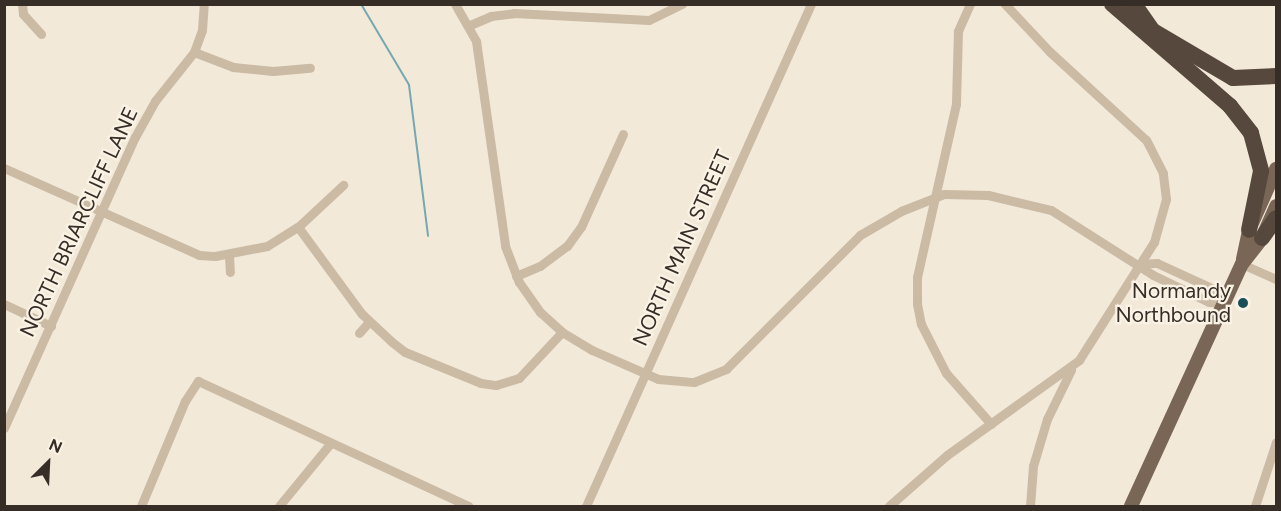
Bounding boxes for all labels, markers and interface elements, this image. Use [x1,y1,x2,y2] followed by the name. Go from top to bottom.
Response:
[15,103,143,341] street label: NORTH BRIARCLIFF LANE
[628,146,736,350] street label: NORTH MAIN STREET
[1116,278,1231,328] place label: Normandy Northbound
[1236,296,1250,310] marker: Normandy Northbound
[18,433,78,493] north arrow
[46,435,65,457] text: N

